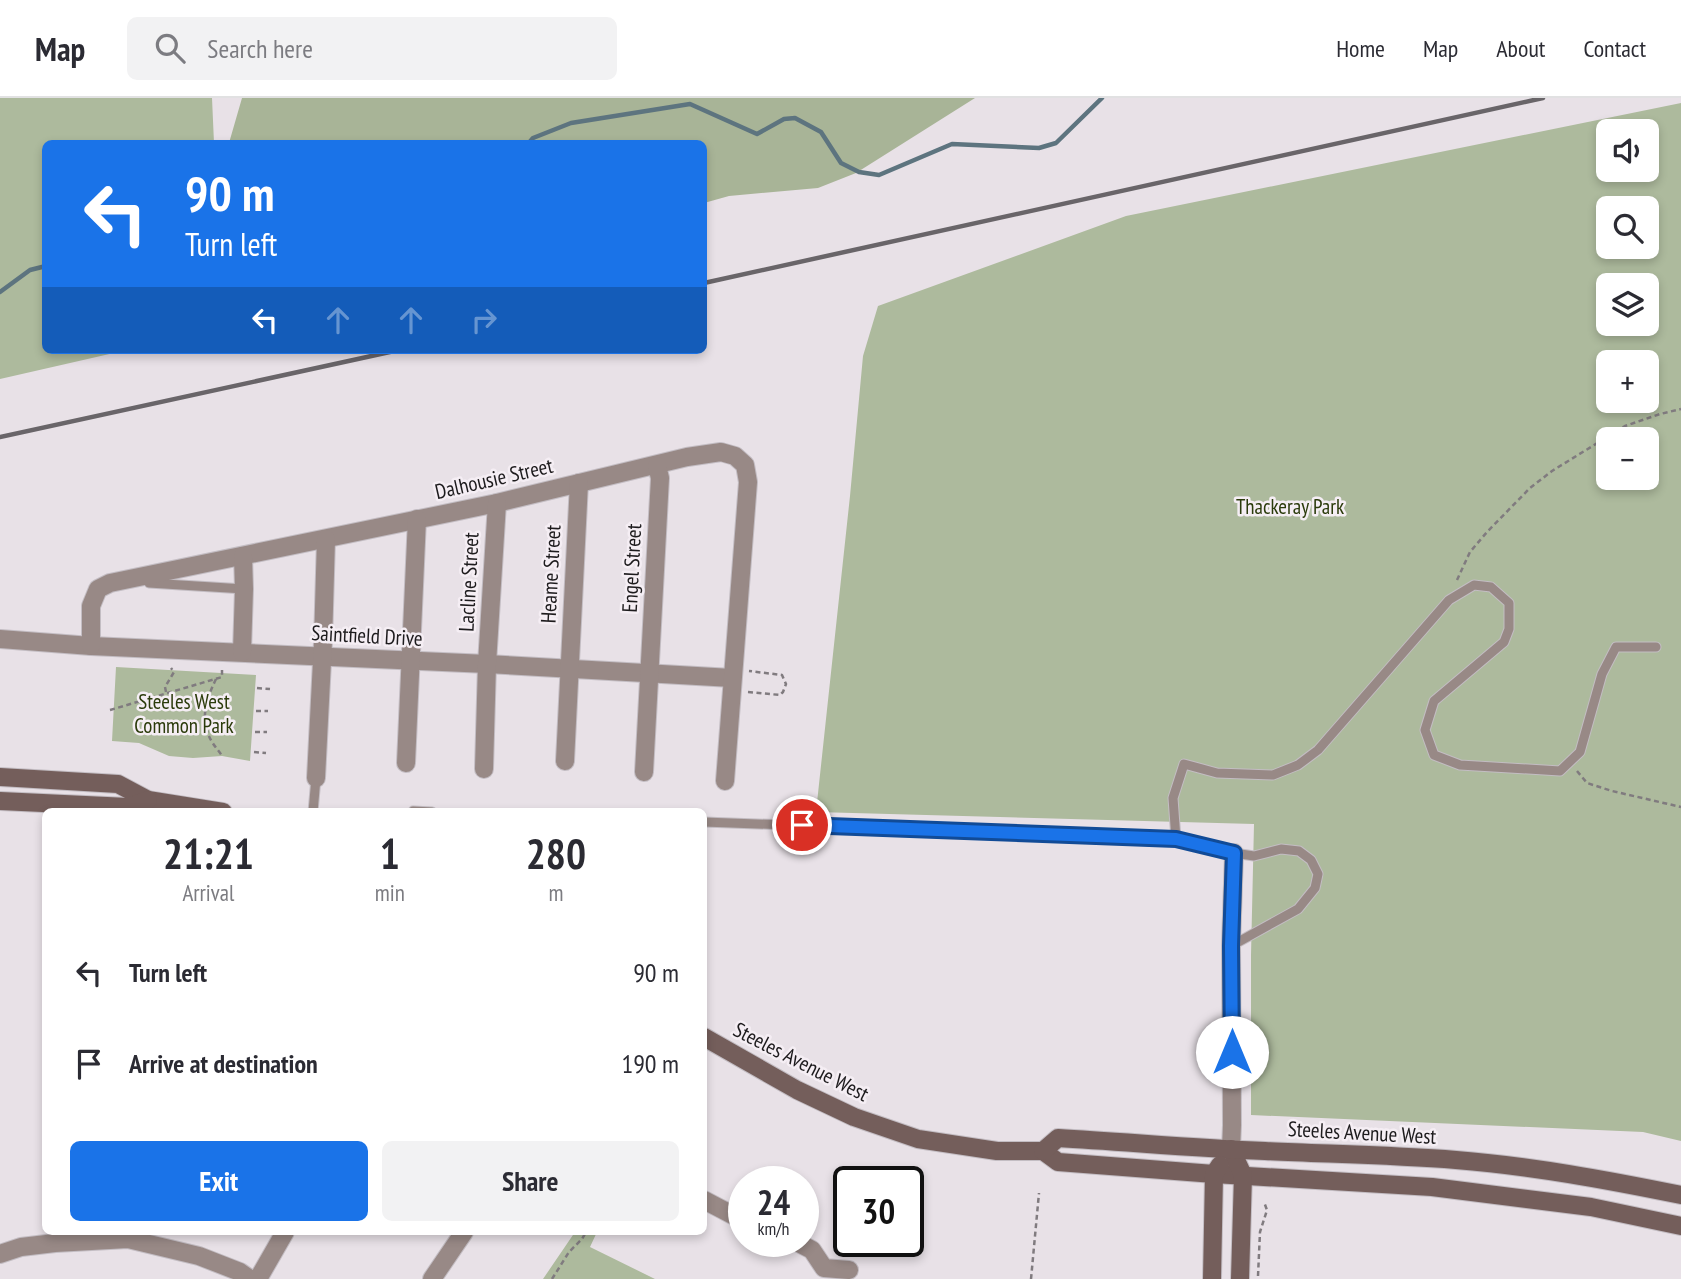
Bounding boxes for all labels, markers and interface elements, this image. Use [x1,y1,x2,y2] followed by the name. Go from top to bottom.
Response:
[127,17,617,80] search box
[35,27,85,70] text: Map
[151,29,189,67] icon: search
[207,32,313,65] text: Search here
[1336,33,1385,64] text: Home
[1423,33,1458,64] text: Map
[1496,33,1545,64] text: About
[1583,33,1646,64] text: Contact
[1596,119,1659,490] map controls
[1596,119,1659,182] button: sound
[185,161,274,225] text: 90 m
[70,168,161,259] icon: left
[1596,196,1659,259] button: search
[185,223,277,265] text: Turn left
[1596,273,1659,336] button: layers
[246,301,284,339] icon: left
[319,301,357,339] icon: ahead
[392,301,430,339] icon: ahead
[465,301,503,339] icon: right
[1596,350,1659,413] button: +
[1596,427,1659,490] button: −
[432,452,556,505] street label: Dalhousie Street
[1236,493,1344,520] park label: Thackeray Park
[616,523,647,613] street label: Engel Street
[534,524,567,624] street label: Heame Street
[452,531,485,632] street label: Lacline Street
[311,619,423,652] street label: Saintfield Drive
[134,688,234,739] park label: Steeles West Common Park
[772,795,832,855] pin
[783,806,821,844] icon: arrive
[163,826,254,881] text: 21:21
[380,826,400,881] text: 1
[526,826,586,881] text: 280
[182,878,234,907] text: Arrival
[375,878,405,907] text: min
[548,878,563,907] text: m
[70,954,108,992] icon: left
[129,956,207,989] text: Turn left
[633,956,679,989] text: 90 m
[1195,1015,1269,1089] position arrow
[729,1016,874,1107] street label: Steeles Avenue West
[70,1045,108,1083] icon: arrive
[129,1047,318,1080] text: Arrive at destination
[621,1047,679,1080] text: 190 m
[1287,1115,1437,1150] street label: Steeles Avenue West
[70,1141,368,1221] button: Exit
[382,1141,679,1221] button: Share
[833,1166,924,1257] speed limit sign: 30
[757,1179,790,1225] text: 24
[758,1217,789,1240] text: km/h

